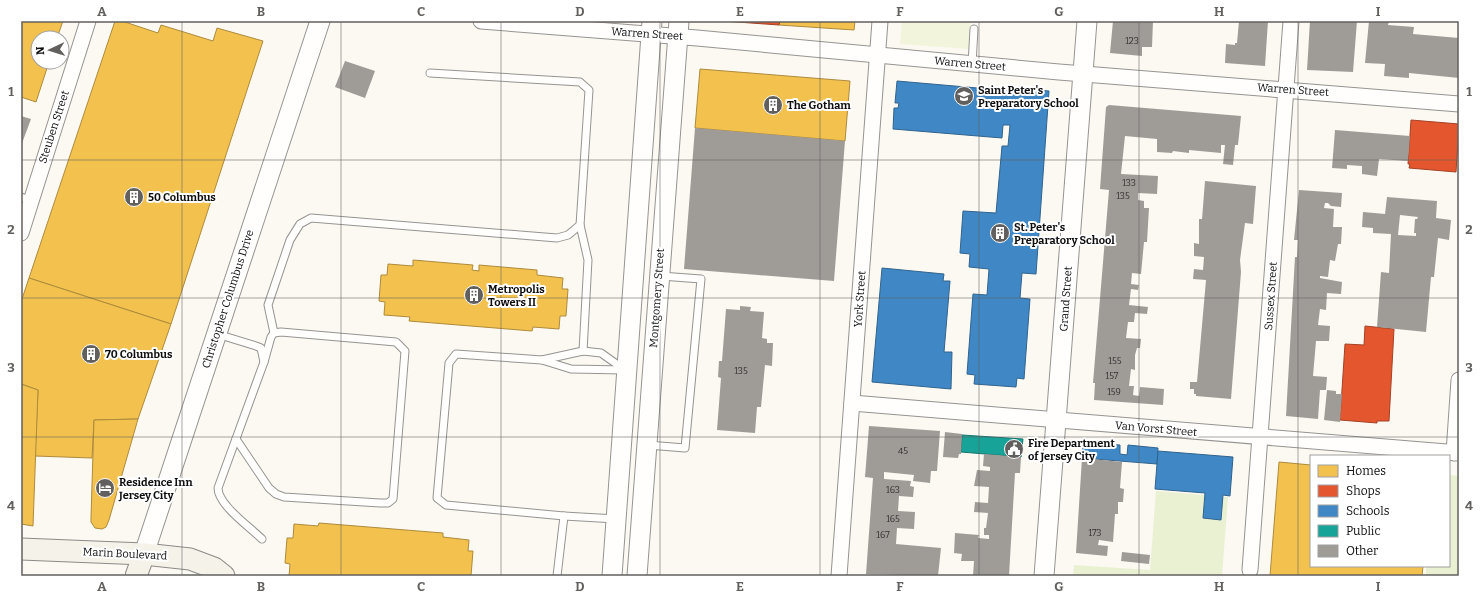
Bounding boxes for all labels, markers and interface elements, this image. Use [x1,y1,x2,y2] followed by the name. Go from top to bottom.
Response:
[97,4,107,19] text: A
[257,4,265,19] text: B
[417,4,425,19] text: C
[575,4,585,19] text: D
[736,4,744,19] text: E
[896,4,904,19] text: F
[1054,4,1064,19] text: G
[1214,4,1224,19] text: H
[1376,4,1381,19] text: I
[611,25,683,43] street label: Warren Street
[30,30,70,70] north arrow
[1125,36,1139,46] house number: 123
[34,45,47,55] text: N
[934,54,1006,74] street label: Warren Street
[1257,81,1329,99] street label: Warren Street
[8,84,14,99] text: 1
[978,84,1079,110] place label: Saint Peter's Preparatory School
[1466,84,1472,99] text: 1
[953,85,975,107] school or university icon: Saint Peter's Preparatory School
[36,89,72,165] street label: Steuben Street
[762,94,784,116] building icon: The Gotham
[787,99,851,112] place label: The Gotham
[1122,178,1136,188] house number: 133
[123,186,145,208] building icon: 50 Columbus
[148,191,216,204] place label: 50 Columbus
[1116,191,1130,201] house number: 135
[1014,221,1115,247] place label: St. Peter's Preparatory School
[7,222,15,237] text: 2
[989,222,1011,244] building icon: St. Peter's Preparatory School
[1465,222,1473,237] text: 2
[199,228,257,370] street label: Christopher Columbus Drive
[647,248,667,348] street label: Montgomery Street
[1262,261,1280,331] street label: Sussex Street
[1057,266,1075,332] street label: Grand Street
[852,270,868,328] street label: York Street
[488,283,545,309] place label: Metropolis Towers II
[463,284,485,306] building icon: Metropolis Towers II
[80,343,102,365] building icon: 70 Columbus
[105,348,173,361] place label: 70 Columbus
[1108,356,1122,366] house number: 155
[7,360,15,375] text: 3
[1465,360,1473,375] text: 3
[734,366,748,376] house number: 135
[1106,371,1119,381] house number: 157
[1107,387,1121,397] house number: 159
[1114,419,1198,439] street label: Van Vorst Street
[1028,437,1115,463] place label: Fire Department of Jersey City
[1003,438,1025,460] public building icon: Fire Department of Jersey City
[898,446,908,456] house number: 45
[1310,455,1450,567] legend
[1346,464,1386,478] text: Homes
[118,476,193,502] place label: Residence Inn Jersey City
[94,477,116,499] hotel icon: Residence Inn Jersey City
[1346,484,1381,498] text: Shops
[886,485,900,495] house number: 163
[7,498,15,513] text: 4
[1465,498,1473,513] text: 4
[1346,504,1390,518] text: Schools
[886,514,900,524] house number: 165
[1346,524,1381,538] text: Public
[1088,528,1102,538] house number: 173
[876,530,890,540] house number: 167
[1346,544,1379,558] text: Other
[82,545,168,563] street label: Marin Boulevard
[97,579,107,594] text: A
[257,579,265,594] text: B
[417,579,425,594] text: C
[575,579,585,594] text: D
[736,579,744,594] text: E
[896,579,904,594] text: F
[1054,579,1064,594] text: G
[1214,579,1224,594] text: H
[1376,579,1381,594] text: I

